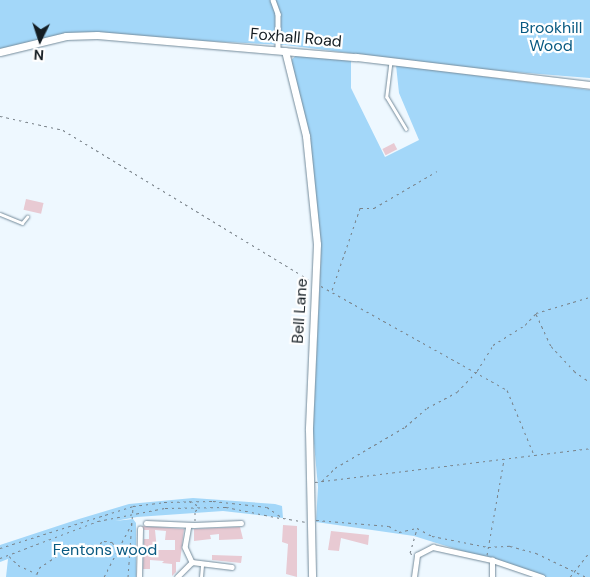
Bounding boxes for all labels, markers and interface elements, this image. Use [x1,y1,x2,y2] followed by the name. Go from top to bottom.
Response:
[15,15,65,65] north arrow
[520,18,582,56] park label: Brookhill Wood
[249,24,343,52] street label: Foxhall Road
[33,46,45,64] text: N
[288,278,312,344] street label: Bell Lane
[53,540,157,560] park label: Fentons wood

